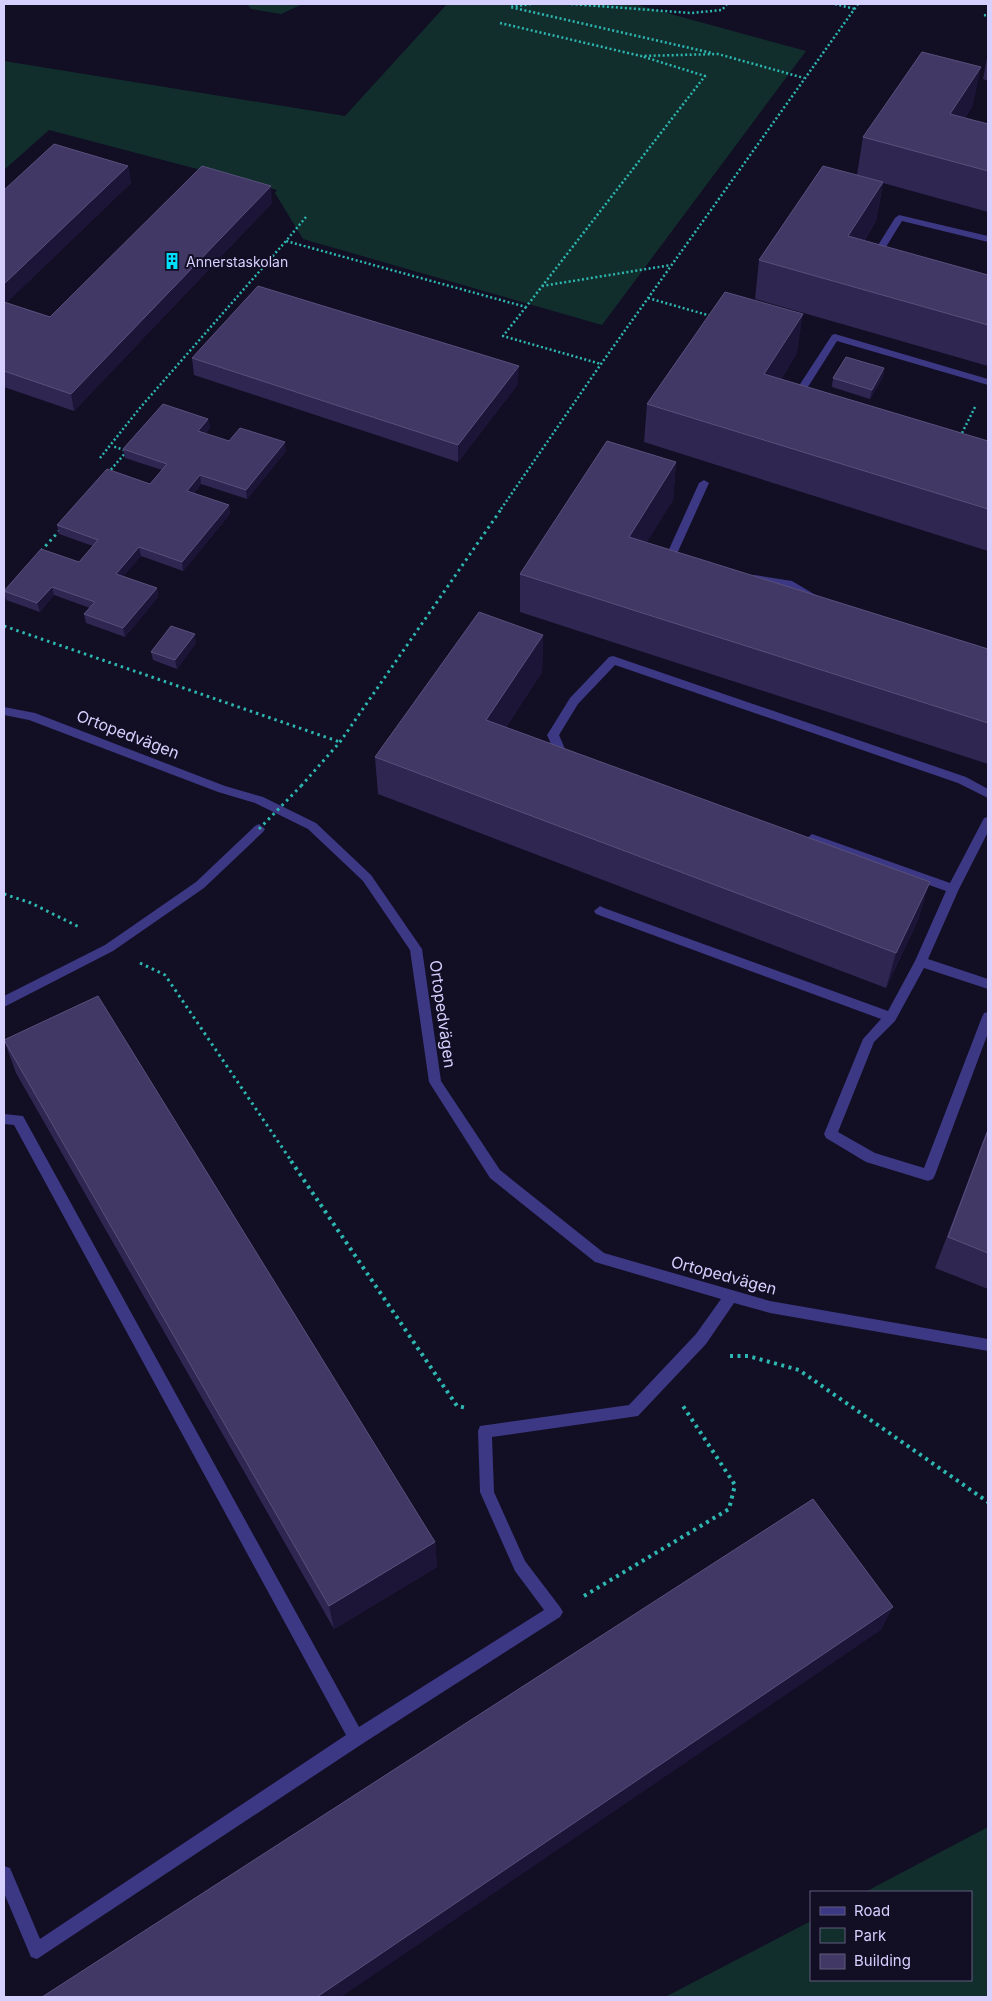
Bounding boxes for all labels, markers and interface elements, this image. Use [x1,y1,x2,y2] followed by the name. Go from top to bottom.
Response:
[162,251,182,271] building icon: Annerstaskolan
[186,253,288,270] place label: Annerstaskolan
[74,705,182,763] street label: Ortopedvägen
[426,959,460,1069] street label: Ortopedvägen
[669,1251,779,1299] street label: Ortopedvägen
[810,1891,972,1981] legend
[854,1901,890,1920] text: Road
[854,1926,887,1945] text: Park
[854,1951,911,1970] text: Building

